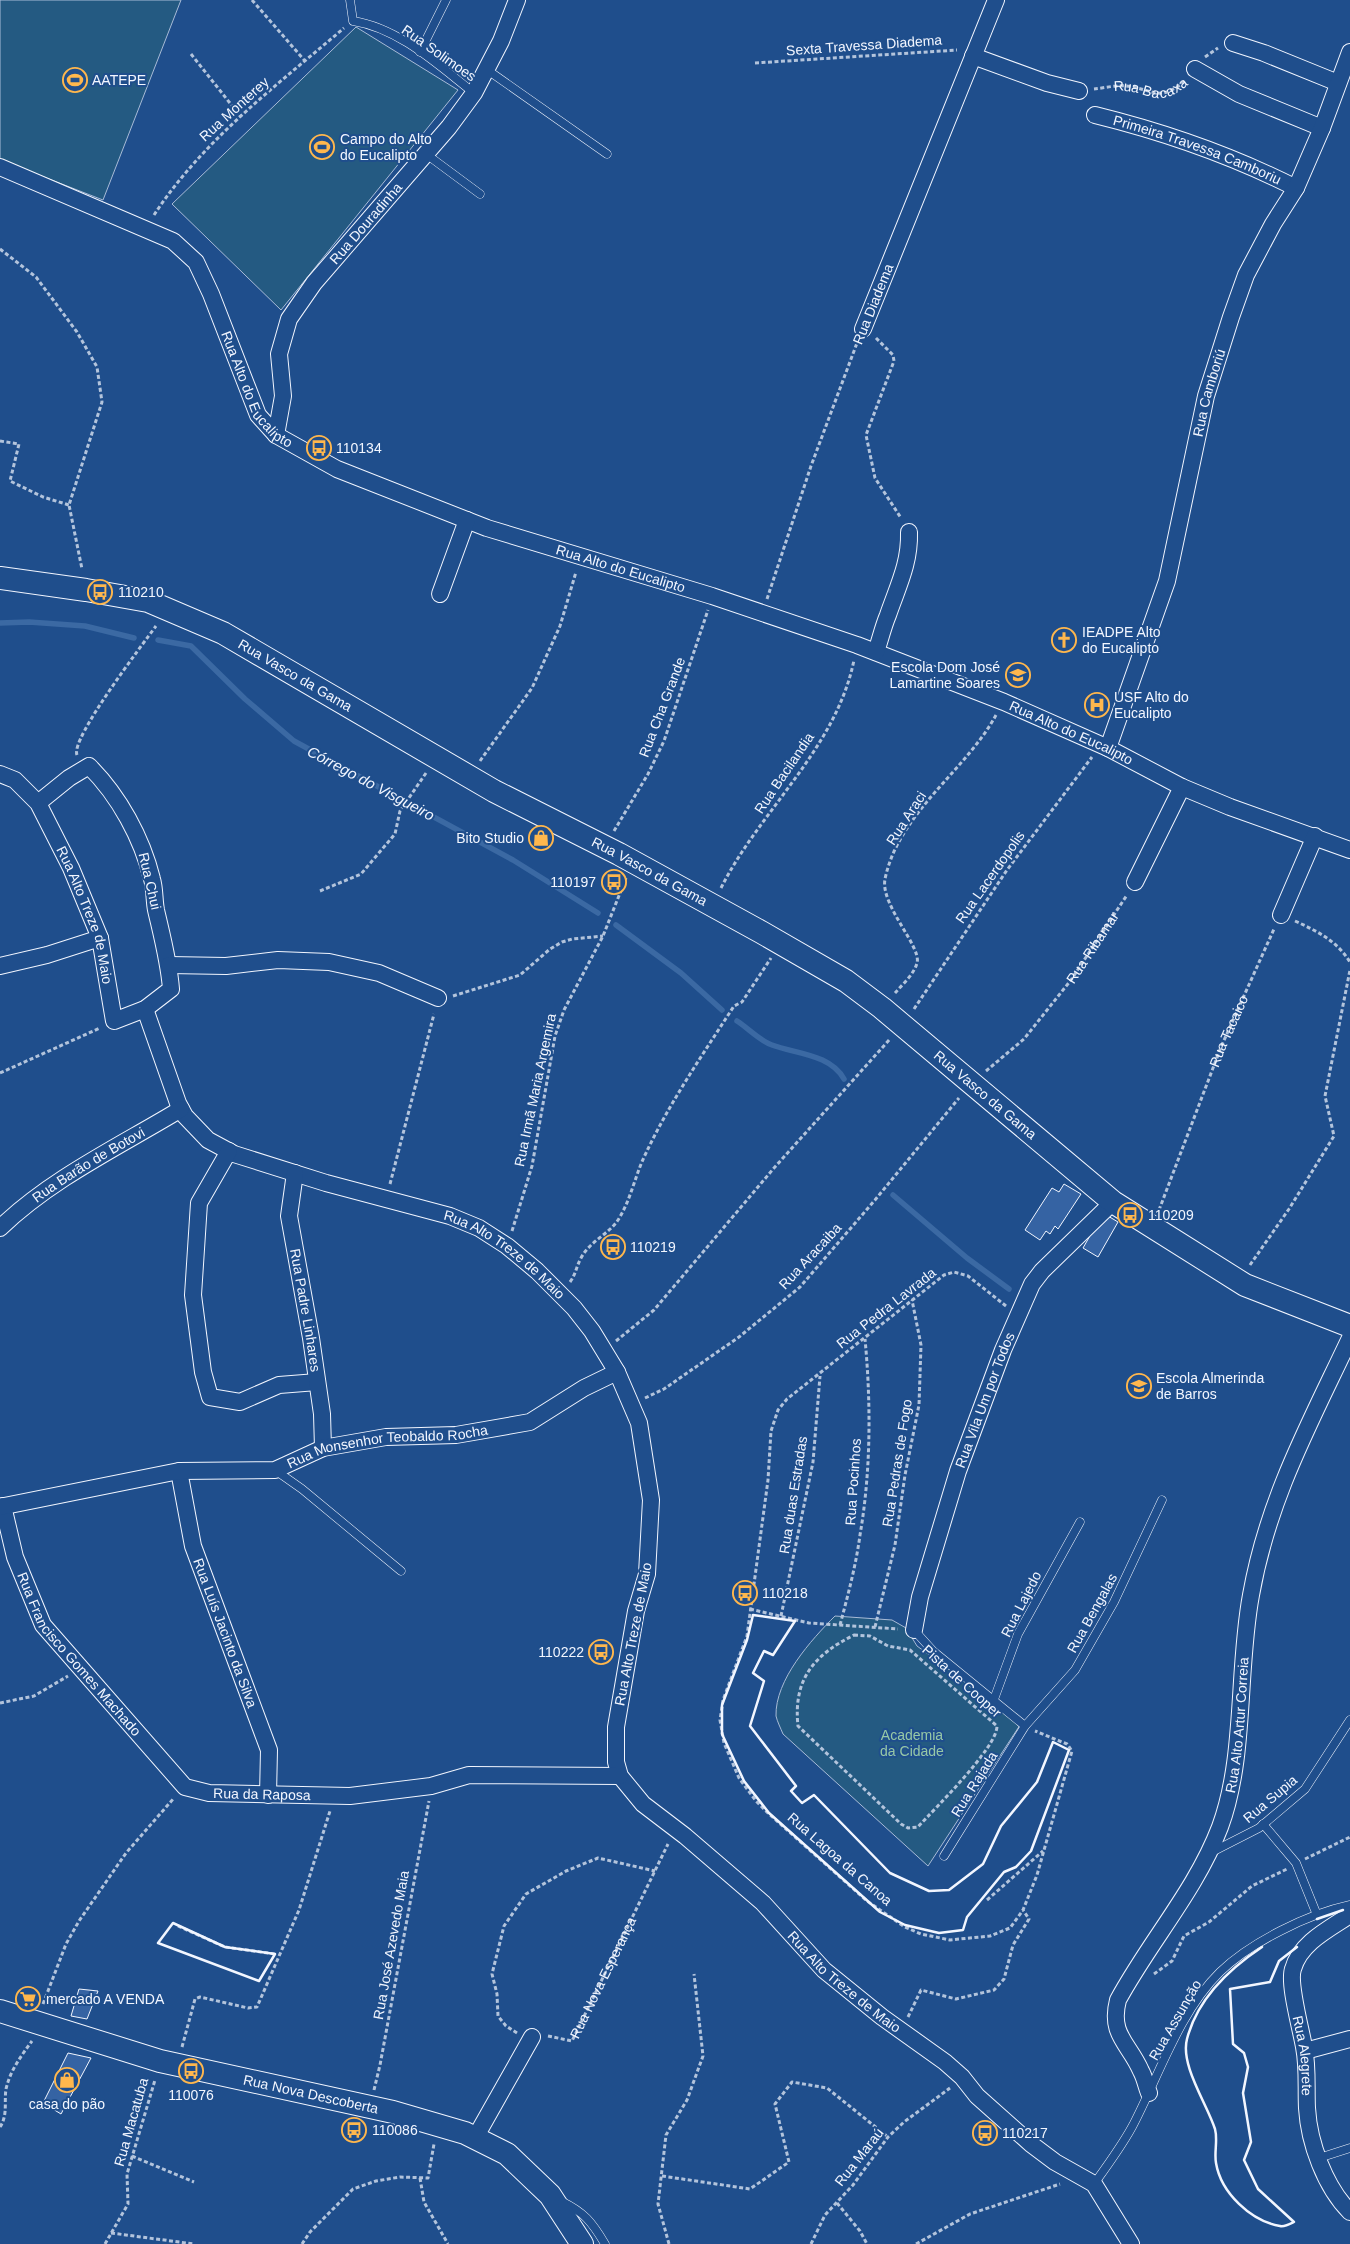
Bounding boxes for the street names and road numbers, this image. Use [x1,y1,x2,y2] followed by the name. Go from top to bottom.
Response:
[399,21,479,85] street label: Rua Solimoes
[785,32,943,58] street label: Sexta Travessa Diadema
[196,74,272,144] street label: Rua Monterey
[1113,74,1191,101] street label: Rua Bacaxa
[1111,112,1284,188] street label: Primeira Travessa Camboriu
[326,179,405,267] street label: Rua Douradinha
[850,261,897,347] street label: Rua Diadema
[218,329,295,451] street label: Rua Alto do Eucalipto
[1190,347,1228,438] street label: Rua Camboriú
[554,541,687,595] street label: Rua Alto do Eucalipto
[236,636,355,715] street label: Rua Vasco da Gama
[636,655,689,759] street label: Rua Cha Grande
[1007,697,1136,768] street label: Rua Alto do Eucalipto
[751,729,817,817] street label: Rua Bacilandia
[883,788,929,848] street label: Rua Araci
[952,828,1028,926] street label: Rua Lacerdopolis
[589,834,710,909] street label: Rua Vasco da Gama
[53,843,116,985] street label: Rua Alto Treze de Maio
[136,851,164,911] street label: Rua Chui
[1063,908,1122,986] street label: Rua Ribamar
[1206,992,1251,1069] street label: Rua Tacaico
[511,1012,559,1168] street label: Rua Irmã Maria Argemira
[931,1047,1040,1142] street label: Rua Vasco da Gama
[29,1124,147,1206] street label: Rua Barão de Botovi
[442,1207,568,1302] street label: Rua Alto Treze de Maio
[775,1220,845,1292] street label: Rua Aracaiba
[287,1247,324,1373] street label: Rua Padre Linhares
[833,1264,939,1352] street label: Rua Pedra Lavrada
[952,1330,1018,1470] street label: Rua Vila Um por Todos
[879,1398,915,1528] street label: Rua Pedras de Fogo
[284,1422,489,1471] street label: Rua Monsenhor Teobaldo Rocha
[776,1435,810,1555] street label: Rua duas Estradas
[842,1438,864,1526] street label: Rua Pocinhos
[190,1556,261,1710] street label: Rua Luís Jacinto da Silva
[611,1561,655,1707] street label: Rua Alto Treze de Maio
[998,1568,1044,1640] street label: Rua Lajedo
[14,1570,144,1739] street label: Rua Francisco Gomes Machado
[1064,1571,1120,1655] street label: Rua Bengalas
[919,1641,1005,1721] street label: Pista de Cooper
[1222,1656,1252,1794] street label: Rua Alto Artur Correia
[948,1748,1000,1820] street label: Rua Rajada
[1240,1772,1300,1826] street label: Rua Supia
[213,1785,311,1803] street label: Rua da Raposa
[785,1809,896,1909] street label: Rua Lagoa da Canoa
[370,1869,412,2021] street label: Rua José Azevedo Maia
[567,1914,639,2041] street label: Rua Nova Esperança
[784,1928,904,2036] street label: Rua Alto Treze de Maio
[1145,1977,1205,2063] street label: Rua Assunção
[1290,2014,1315,2096] street label: Rua Alegrete
[242,2071,380,2117] street label: Rua Nova Descoberta
[111,2076,151,2168] street label: Rua Macatuba
[831,2125,887,2189] street label: Rua Maraú

